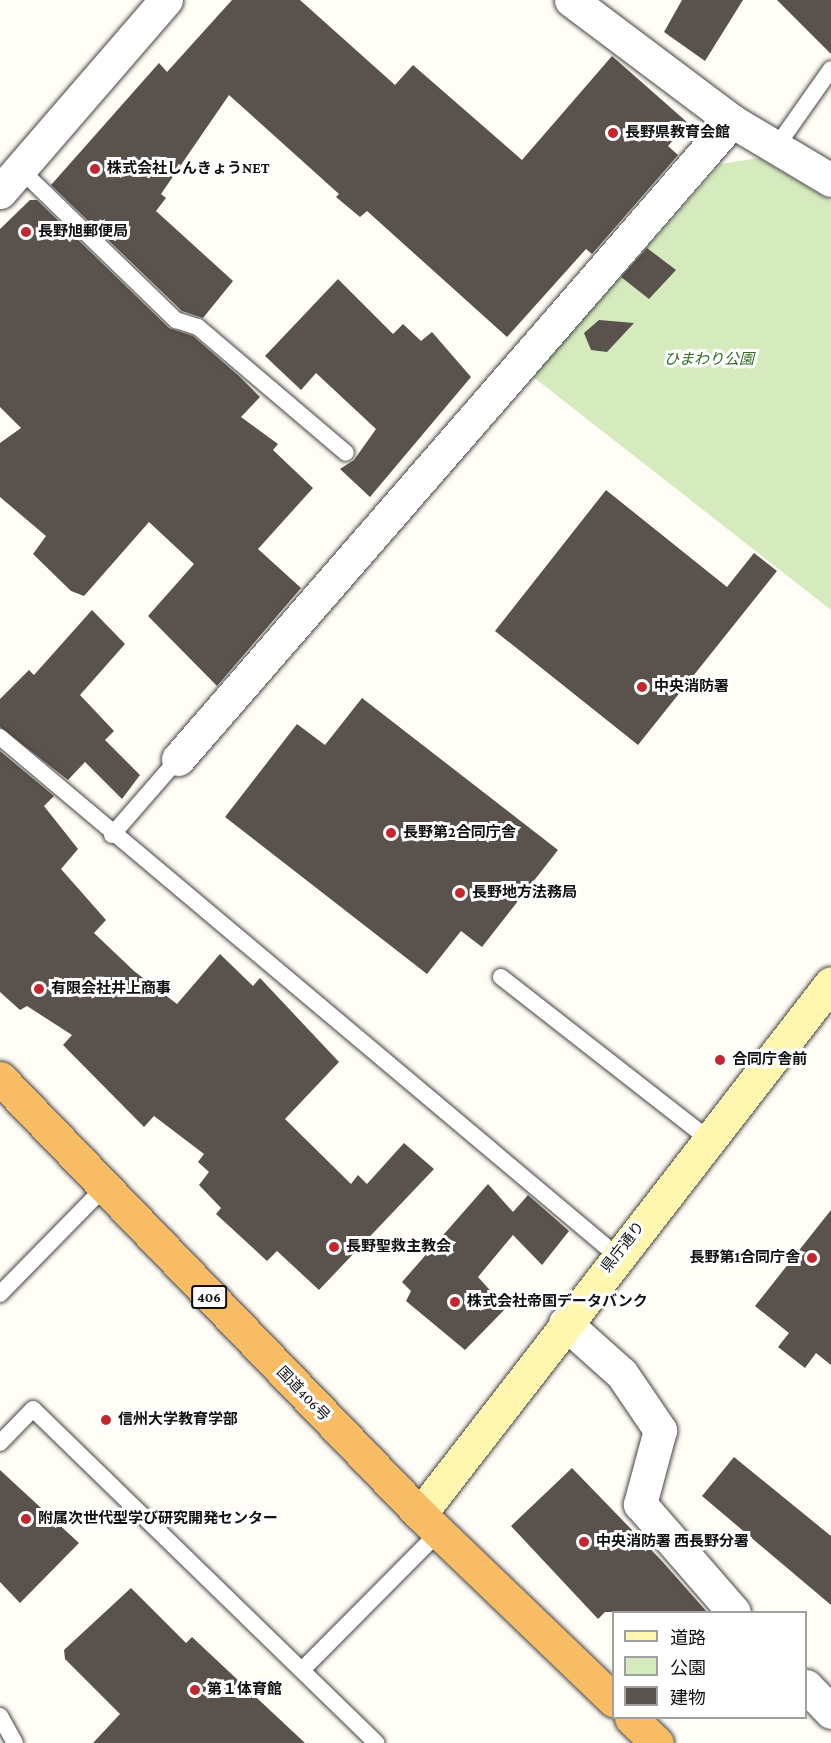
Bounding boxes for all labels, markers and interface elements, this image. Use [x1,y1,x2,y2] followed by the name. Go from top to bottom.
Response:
[625,124,730,142] place label: 長野県教育会館
[606,126,620,140] marker: 長野県教育会館
[107,160,270,178] place label: 株式会社しんきょうNET
[88,162,102,176] marker: 株式会社しんきょうNET
[38,223,128,241] place label: 長野旭郵便局
[19,225,33,239] marker: 長野旭郵便局
[664,351,754,369] park label: ひまわり公園
[654,678,729,696] place label: 中央消防署
[635,680,649,694] marker: 中央消防署
[403,824,516,842] place label: 長野第2合同庁舎
[384,826,398,840] marker: 長野第2合同庁舎
[472,884,577,902] place label: 長野地方法務局
[453,886,467,900] marker: 長野地方法務局
[51,980,171,998] place label: 有限会社井上商事
[32,982,46,996] marker: 有限会社井上商事
[732,1051,807,1069] place label: 合同庁舎前
[713,1053,727,1067] marker: 合同庁舎前
[597,1218,649,1276] street label: 県庁通り
[346,1238,451,1256] place label: 長野聖救主教会
[327,1240,341,1254] marker: 長野聖救主教会
[689,1249,800,1267] place label: 長野第1合同庁舎
[805,1251,819,1265] marker: 長野第1合同庁舎
[191,1286,227,1308] road number: 406
[467,1293,647,1311] place label: 株式会社帝国データバンク
[448,1295,462,1309] marker: 株式会社帝国データバンク
[273,1363,333,1425] street label: 国道406号
[118,1411,238,1429] place label: 信州大学教育学部
[99,1413,113,1427] marker: 信州大学教育学部
[38,1510,278,1528] place label: 附属次世代型学び研究開発センター
[19,1512,33,1526] marker: 附属次世代型学び研究開発センター
[596,1533,749,1551] place label: 中央消防署 西長野分署
[577,1535,591,1549] marker: 中央消防署 西長野分署
[612,1611,807,1719] legend
[670,1628,706,1648] text: 道路
[670,1658,706,1678] text: 公園
[207,1681,282,1699] place label: 第１体育館
[188,1683,202,1697] marker: 第１体育館
[670,1688,706,1708] text: 建物

